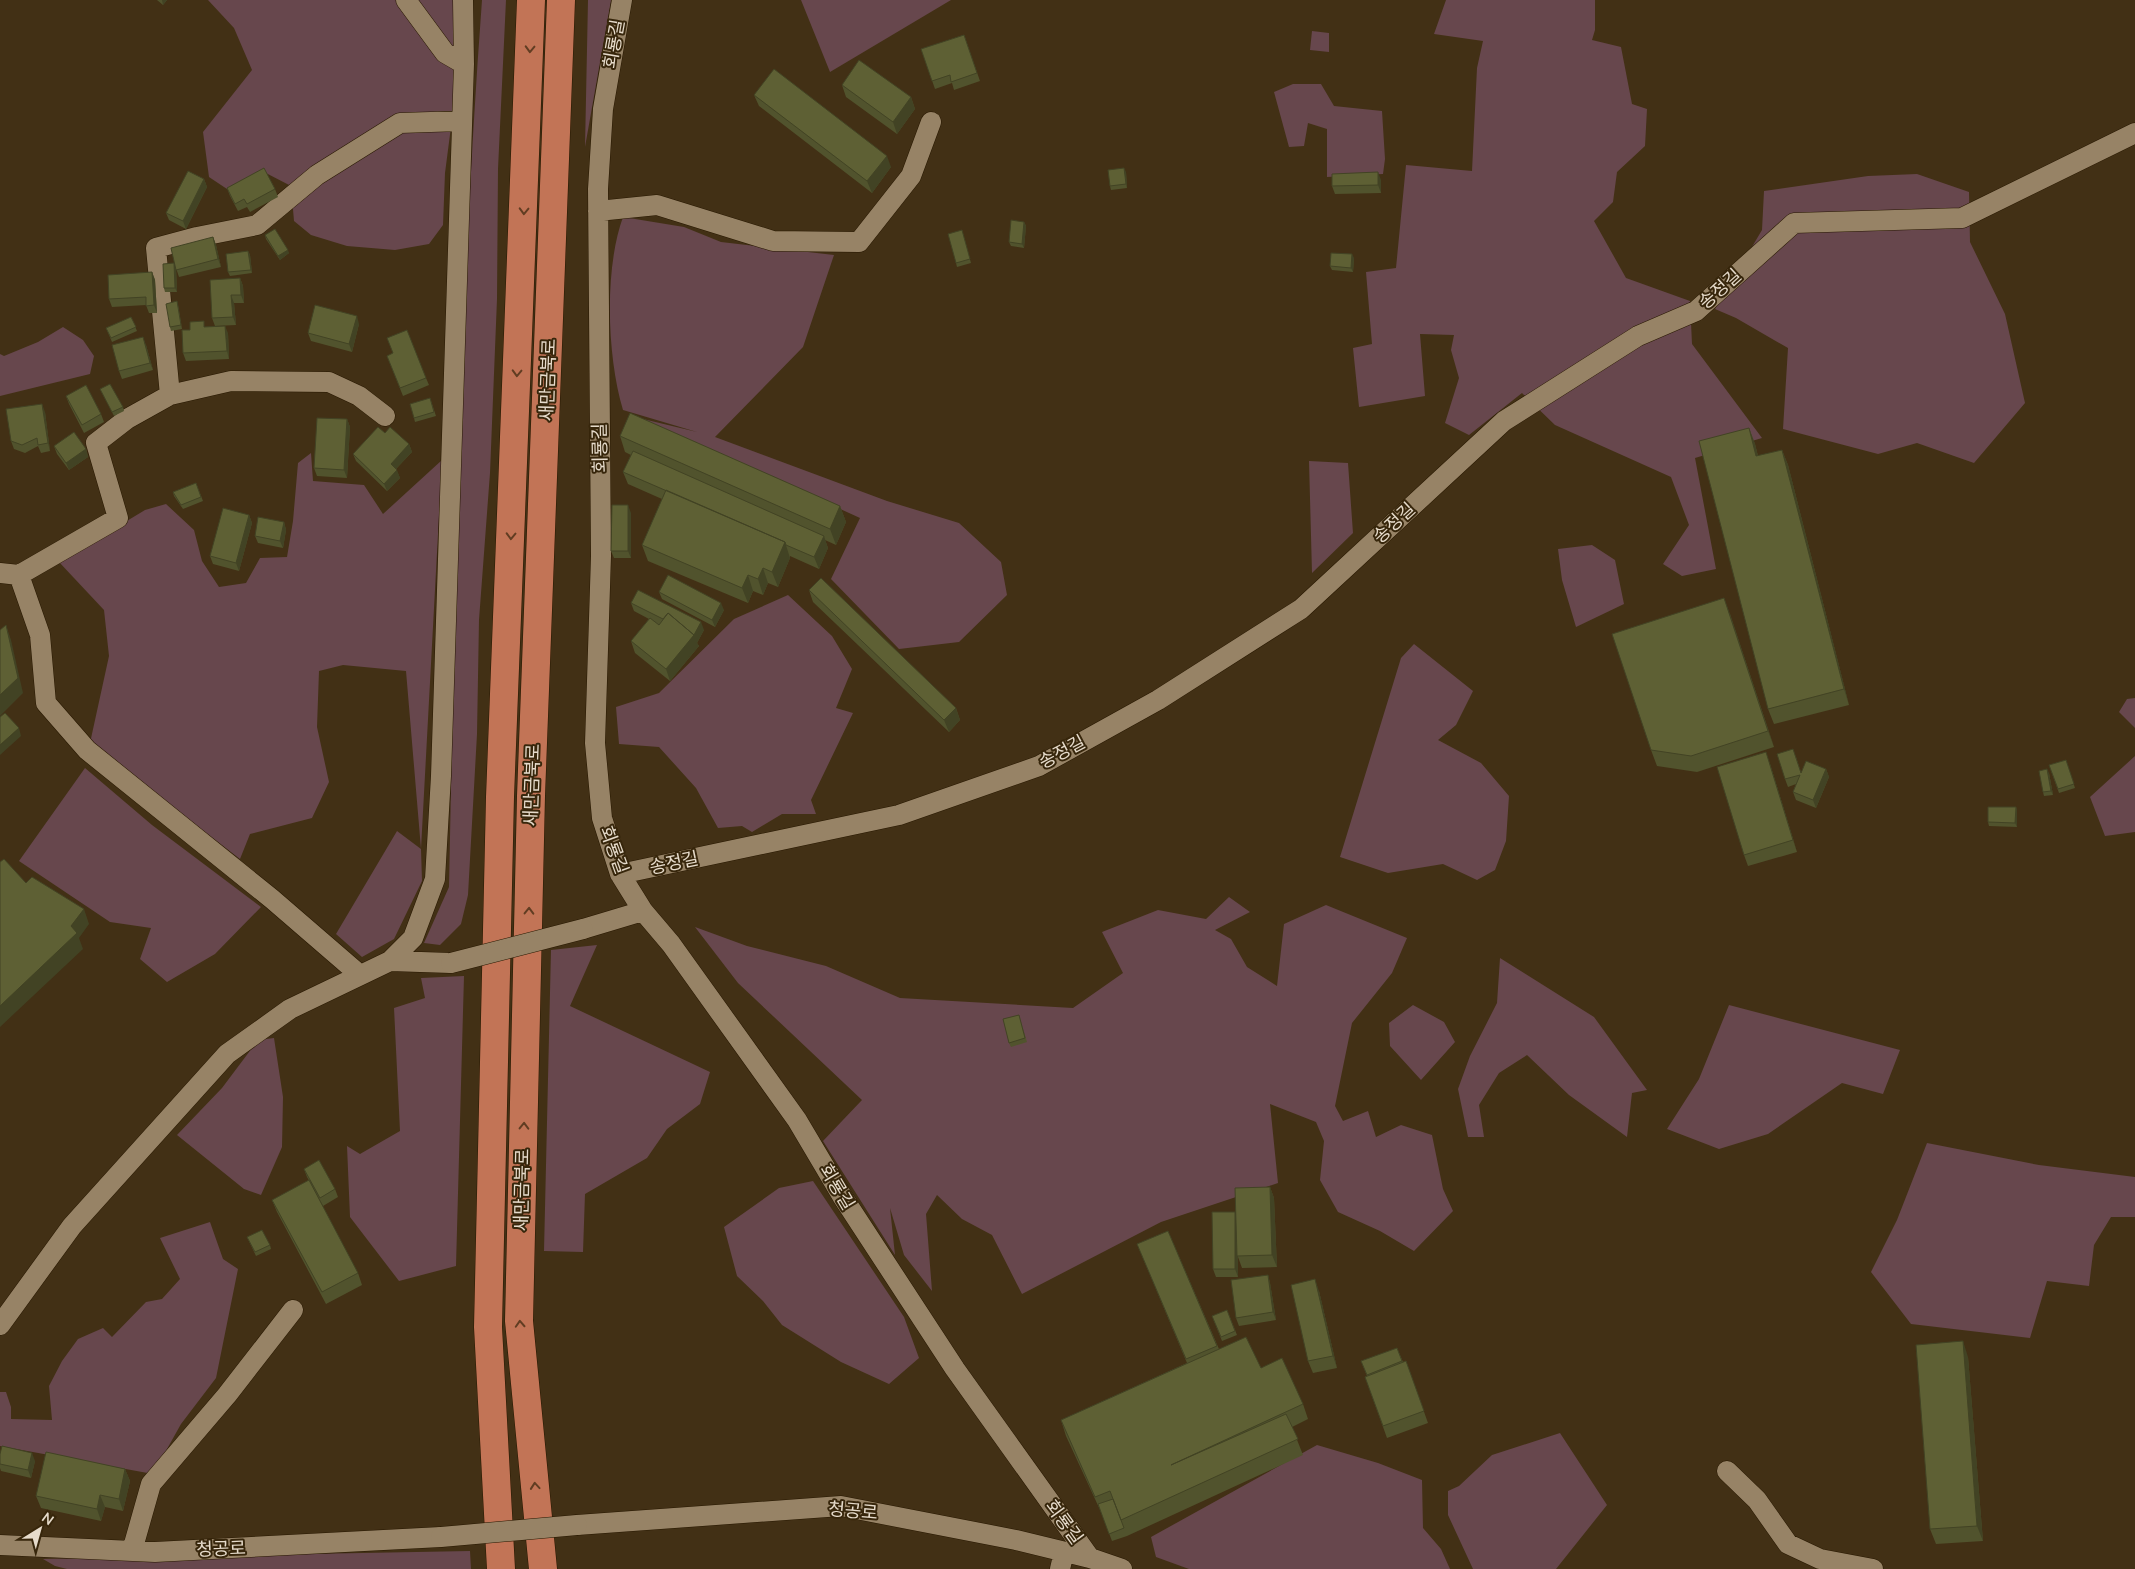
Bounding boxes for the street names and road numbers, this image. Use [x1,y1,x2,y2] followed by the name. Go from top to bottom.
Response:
[598,17,630,71] street label: 회룡길
[1694,263,1746,315] street label: 송정길
[535,338,561,422] street label: 새만금북로
[588,423,612,473] street label: 회룡길
[1368,497,1420,549] street label: 송정길
[1034,730,1090,774] street label: 송정길
[519,743,545,827] street label: 새만금북로
[594,823,634,877] street label: 회룡길
[647,846,701,880] street label: 송정길
[509,1148,535,1232] street label: 새만금북로
[814,1160,860,1214] street label: 회룡길
[1040,1495,1088,1549] street label: 회룡길
[827,1497,879,1525] street label: 청공로
[196,1536,246,1562] street label: 청공로

